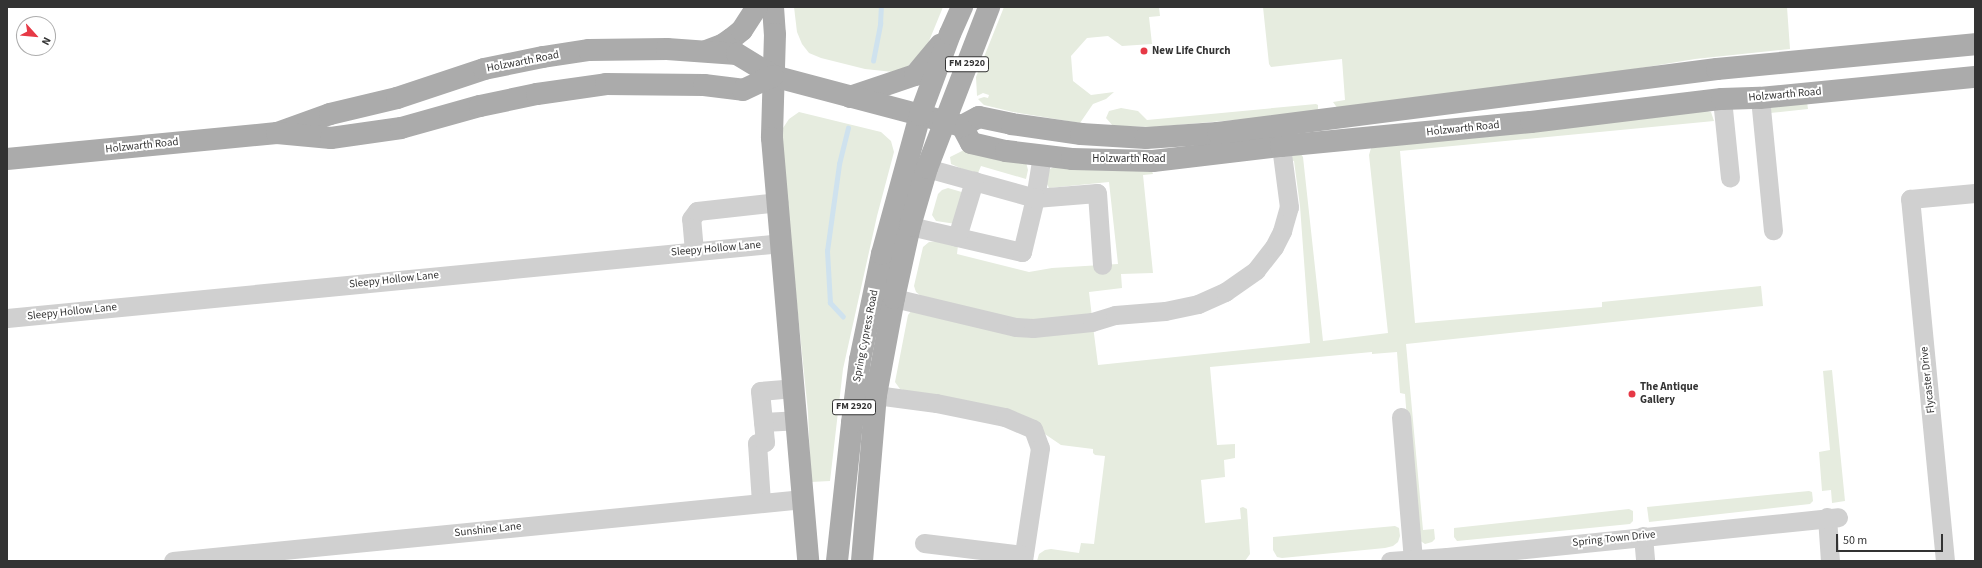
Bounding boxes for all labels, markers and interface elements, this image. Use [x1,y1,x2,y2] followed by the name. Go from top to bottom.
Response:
[16,16,56,56] north arrow
[38,35,55,48] text: N
[1152,44,1231,58] place label: New Life Church
[1139,46,1149,56] marker: New Life Church
[486,49,560,75] street label: Holzwarth Road
[945,56,989,72] road number: FM 2920
[1748,85,1822,105] street label: Holzwarth Road
[1426,119,1500,139] street label: Holzwarth Road
[105,136,179,156] street label: Holzwarth Road
[1092,152,1166,166] street label: Holzwarth Road
[671,238,761,260] street label: Sleepy Hollow Lane
[348,269,440,291] street label: Sleepy Hollow Lane
[851,289,881,383] street label: Spring Cypress Road
[26,301,118,323] street label: Sleepy Hollow Lane
[1918,346,1938,414] street label: Flycaster Drive
[1640,381,1698,407] place label: The Antique Gallery
[1627,389,1637,399] marker: The Antique Gallery
[832,399,876,415] road number: FM 2920
[454,520,522,540] street label: Sunshine Lane
[1838,526,1945,552] scale bar
[1572,528,1656,550] street label: Spring Town Drive
[1843,532,1867,549] text: 50 m

